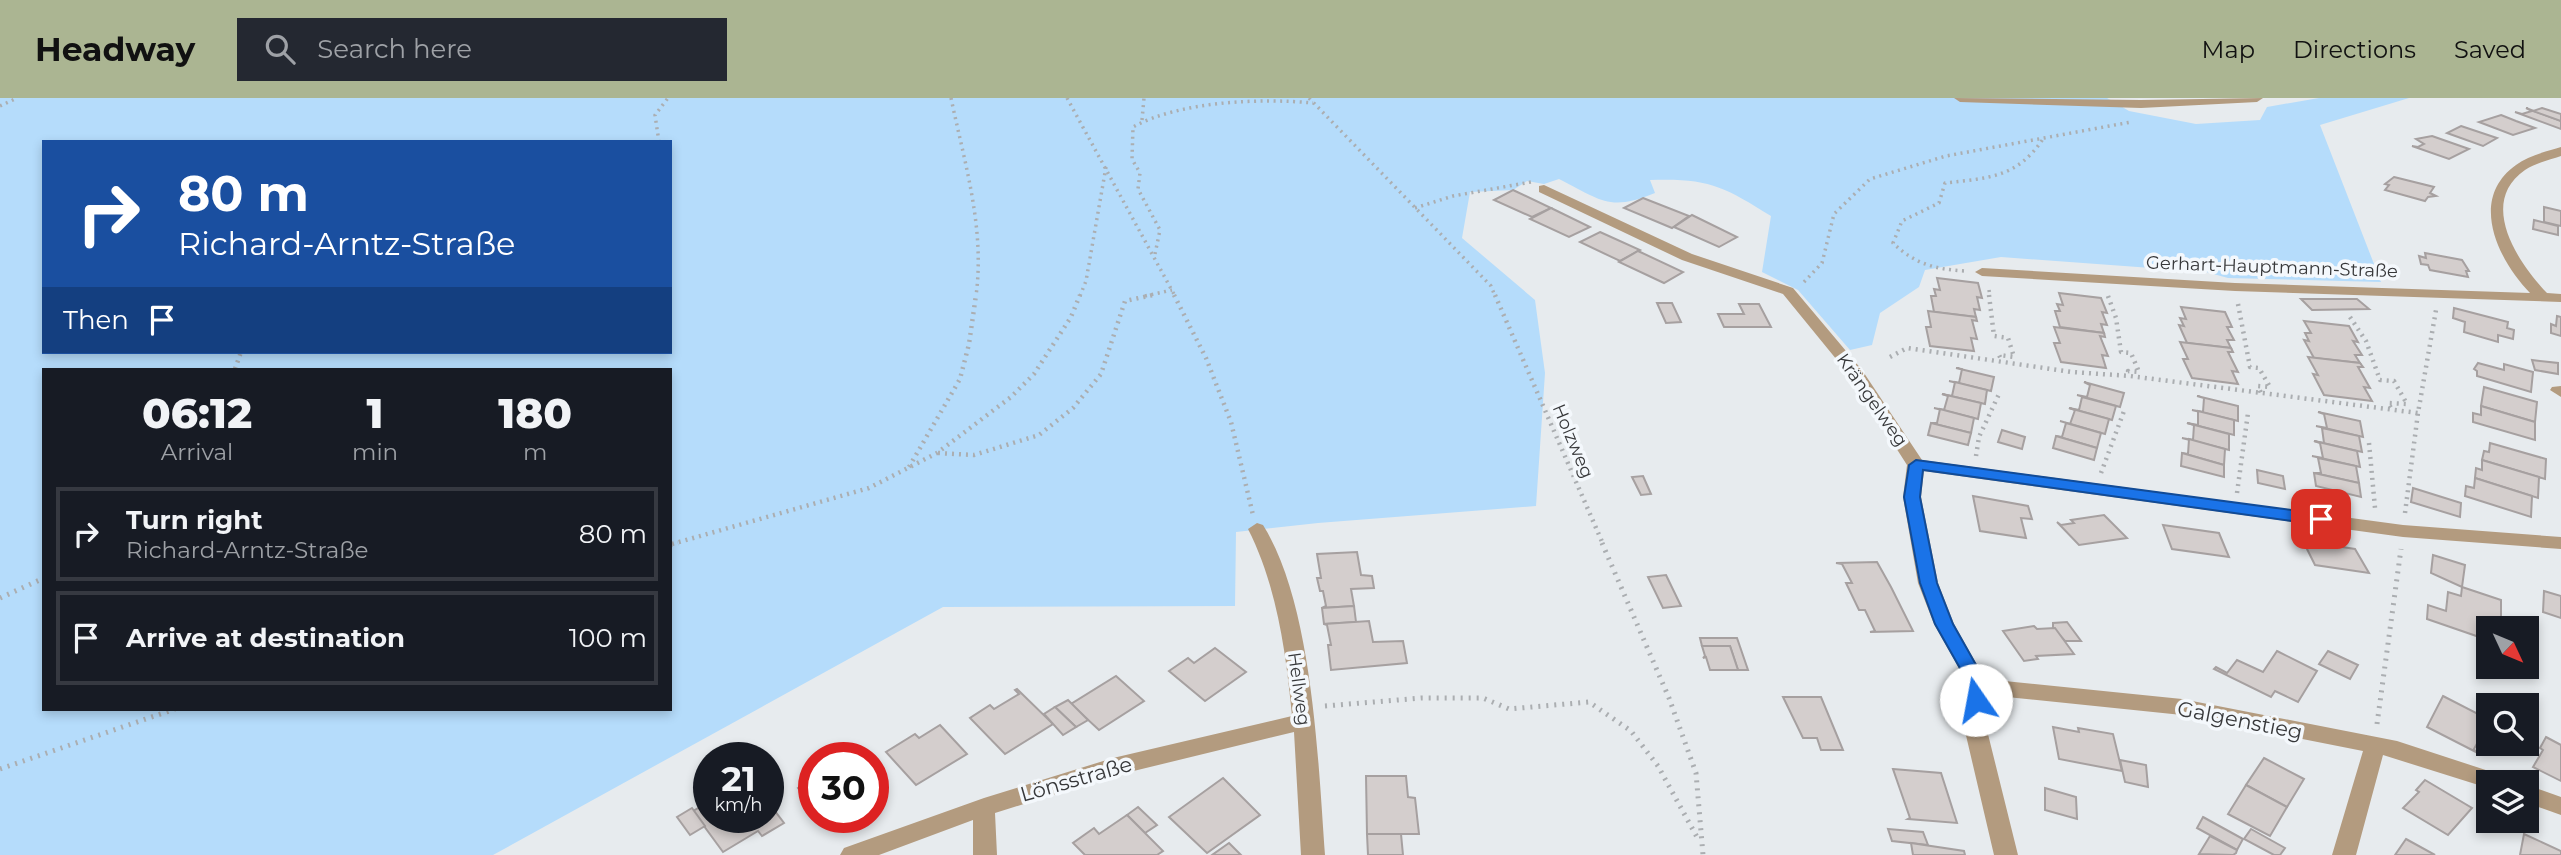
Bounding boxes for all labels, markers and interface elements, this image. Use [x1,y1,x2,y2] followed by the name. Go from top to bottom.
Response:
[237,18,727,81] search box
[35,29,195,69] text: Headway
[261,30,299,68] icon: search
[317,33,472,65] text: Search here
[2202,35,2255,64] text: Map
[2293,35,2416,64] text: Directions
[2454,35,2526,64] text: Saved
[178,164,309,223] text: 80 m
[63,168,154,259] icon: right
[178,224,515,263] text: Richard-Arntz-Straße
[2146,252,2398,282] street label: Gerhart-Hauptmann-Straße
[143,301,181,339] icon: arrive
[63,304,129,336] text: Then
[1832,349,1912,451] street label: Krängelweg
[142,387,252,439] text: 06:12
[367,387,384,439] text: 1
[498,387,572,439] text: 180
[1548,401,1598,481] street label: Holzweg
[161,438,233,466] text: Arrival
[352,438,398,466] text: min
[523,438,547,466] text: m
[2291,489,2351,549] pin
[2302,500,2340,538] icon: arrive
[126,504,262,536] text: Turn right
[67,515,105,553] icon: right
[579,518,647,550] text: 80 m
[126,536,369,564] text: Richard-Arntz-Straße
[2476,616,2539,679] north arrow
[2476,616,2539,833] map controls
[67,619,105,657] icon: arrive
[126,622,405,654] text: Arrive at destination
[569,622,647,654] text: 100 m
[1283,651,1315,727] street label: Hellweg
[1939,663,2013,737] position arrow
[2476,693,2539,756] button: search
[2175,696,2305,744] street label: Galgenstieg
[798,742,889,833] speed limit sign: 30
[1017,751,1135,807] street label: Lönsstraße
[721,757,756,800] text: 21
[2476,770,2539,833] button: layers
[714,794,763,816] text: km/h

